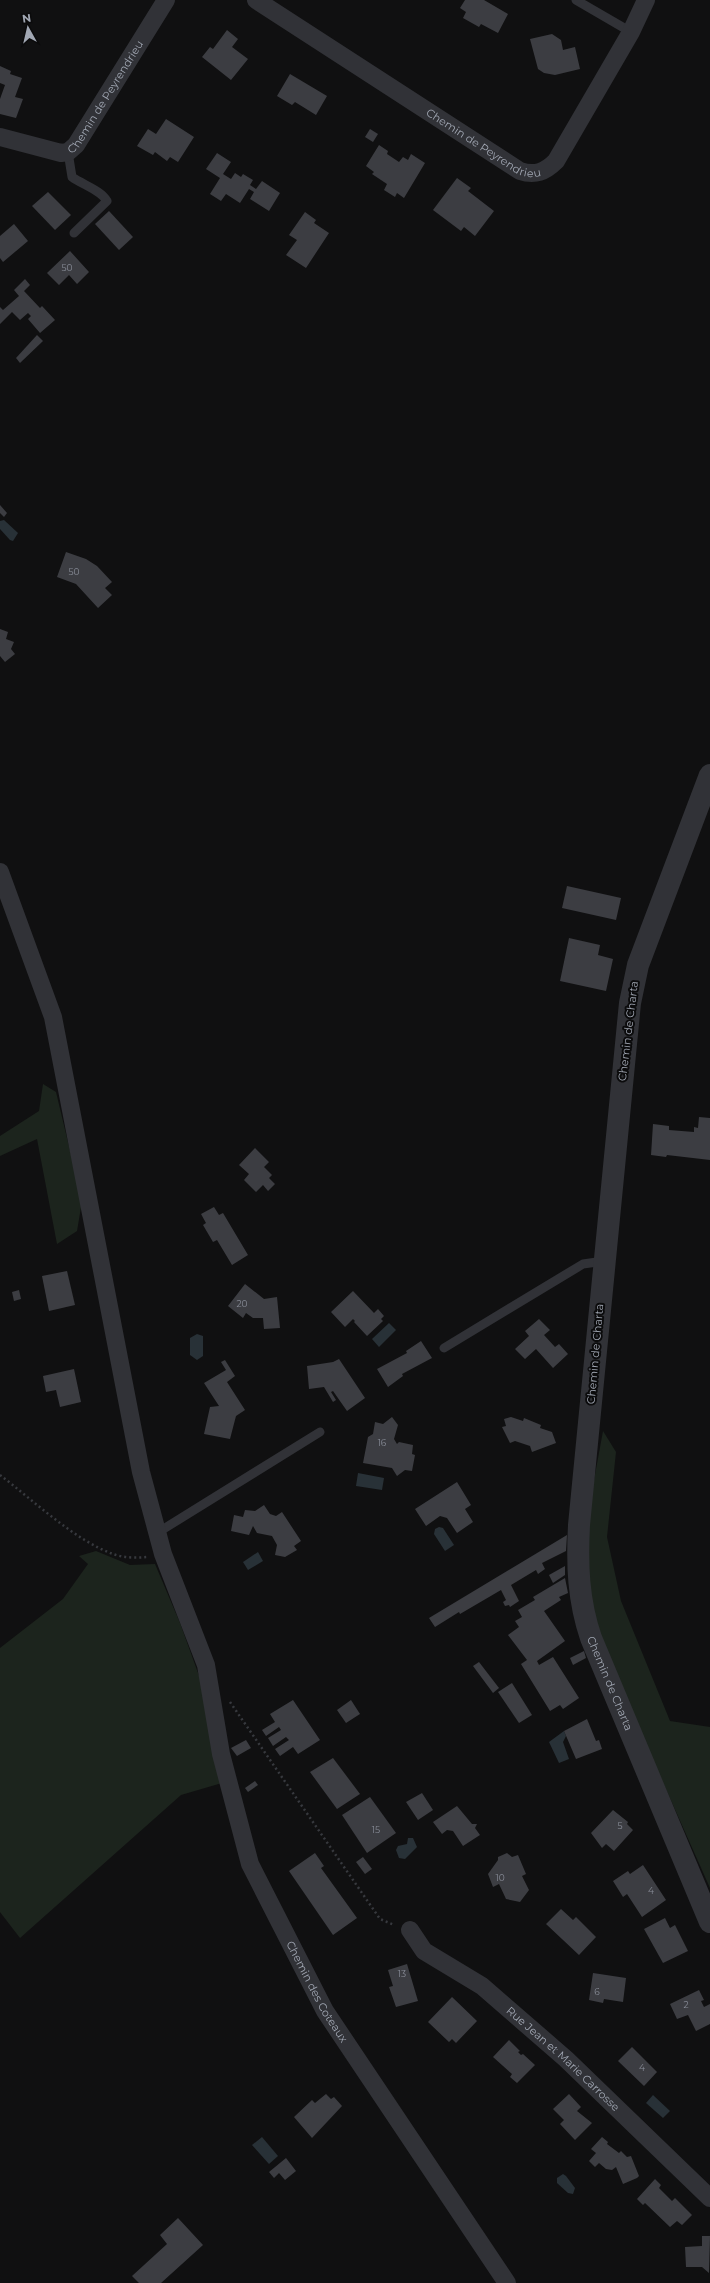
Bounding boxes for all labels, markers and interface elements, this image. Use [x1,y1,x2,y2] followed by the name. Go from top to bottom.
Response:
[8,8,48,48] north arrow
[21,11,32,26] text: N
[64,38,146,157] street label: Chemin de Peyrendrieu
[424,105,542,180] street label: Chemin de Peyrendrieu
[61,262,73,273] house number: 50
[68,566,80,577] house number: 50
[615,980,641,1082] street label: Chemin de Charta
[236,1298,248,1309] house number: 20
[584,1303,606,1405] street label: Chemin de Charta
[378,1437,387,1448] house number: 16
[584,1634,636,1733] street label: Chemin de Charta
[617,1820,623,1831] house number: 5
[372,1824,380,1835] house number: 15
[495,1872,505,1883] house number: 10
[648,1885,654,1896] house number: 4
[283,1938,351,2045] street label: Chemin des Coteaux
[398,1968,406,1979] house number: 13
[594,1986,600,1997] house number: 6
[683,1999,689,2010] house number: 2
[504,2003,623,2114] street label: Rue Jean et Marie Carrosse
[639,2062,645,2073] house number: 4

